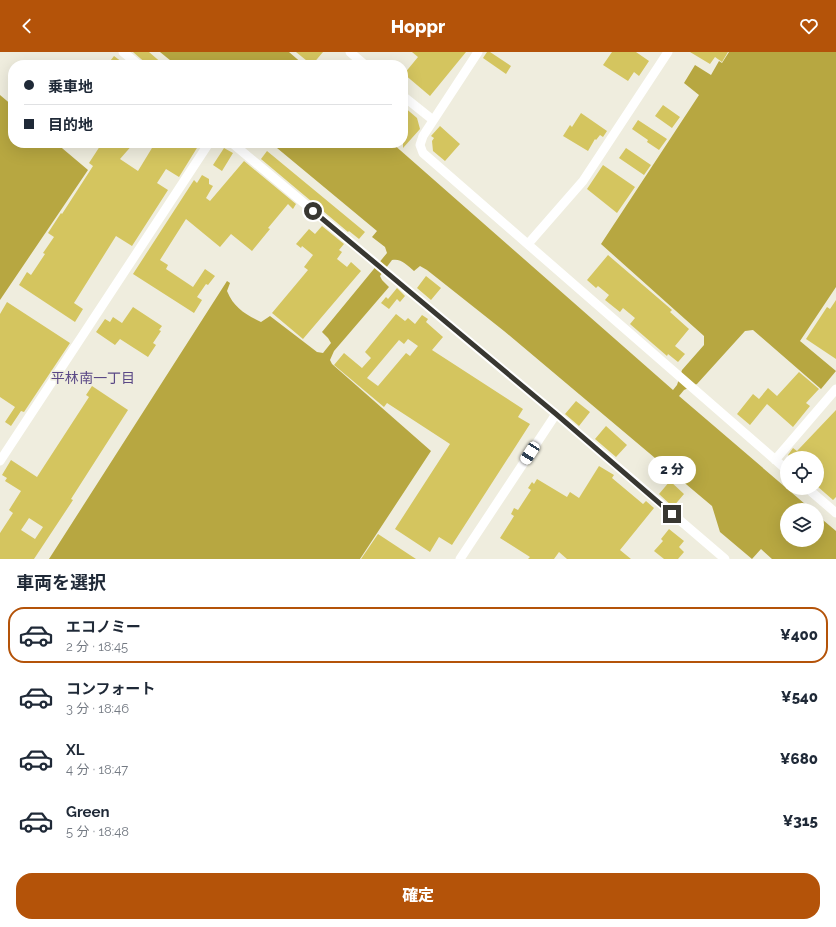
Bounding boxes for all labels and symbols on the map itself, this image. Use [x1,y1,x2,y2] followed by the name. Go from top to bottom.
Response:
[304,202,322,220] route start
[51,370,135,386] district label: 平林南一丁目
[518,440,542,466] car
[648,456,696,484] callout: 2 分
[663,505,681,523] route end

